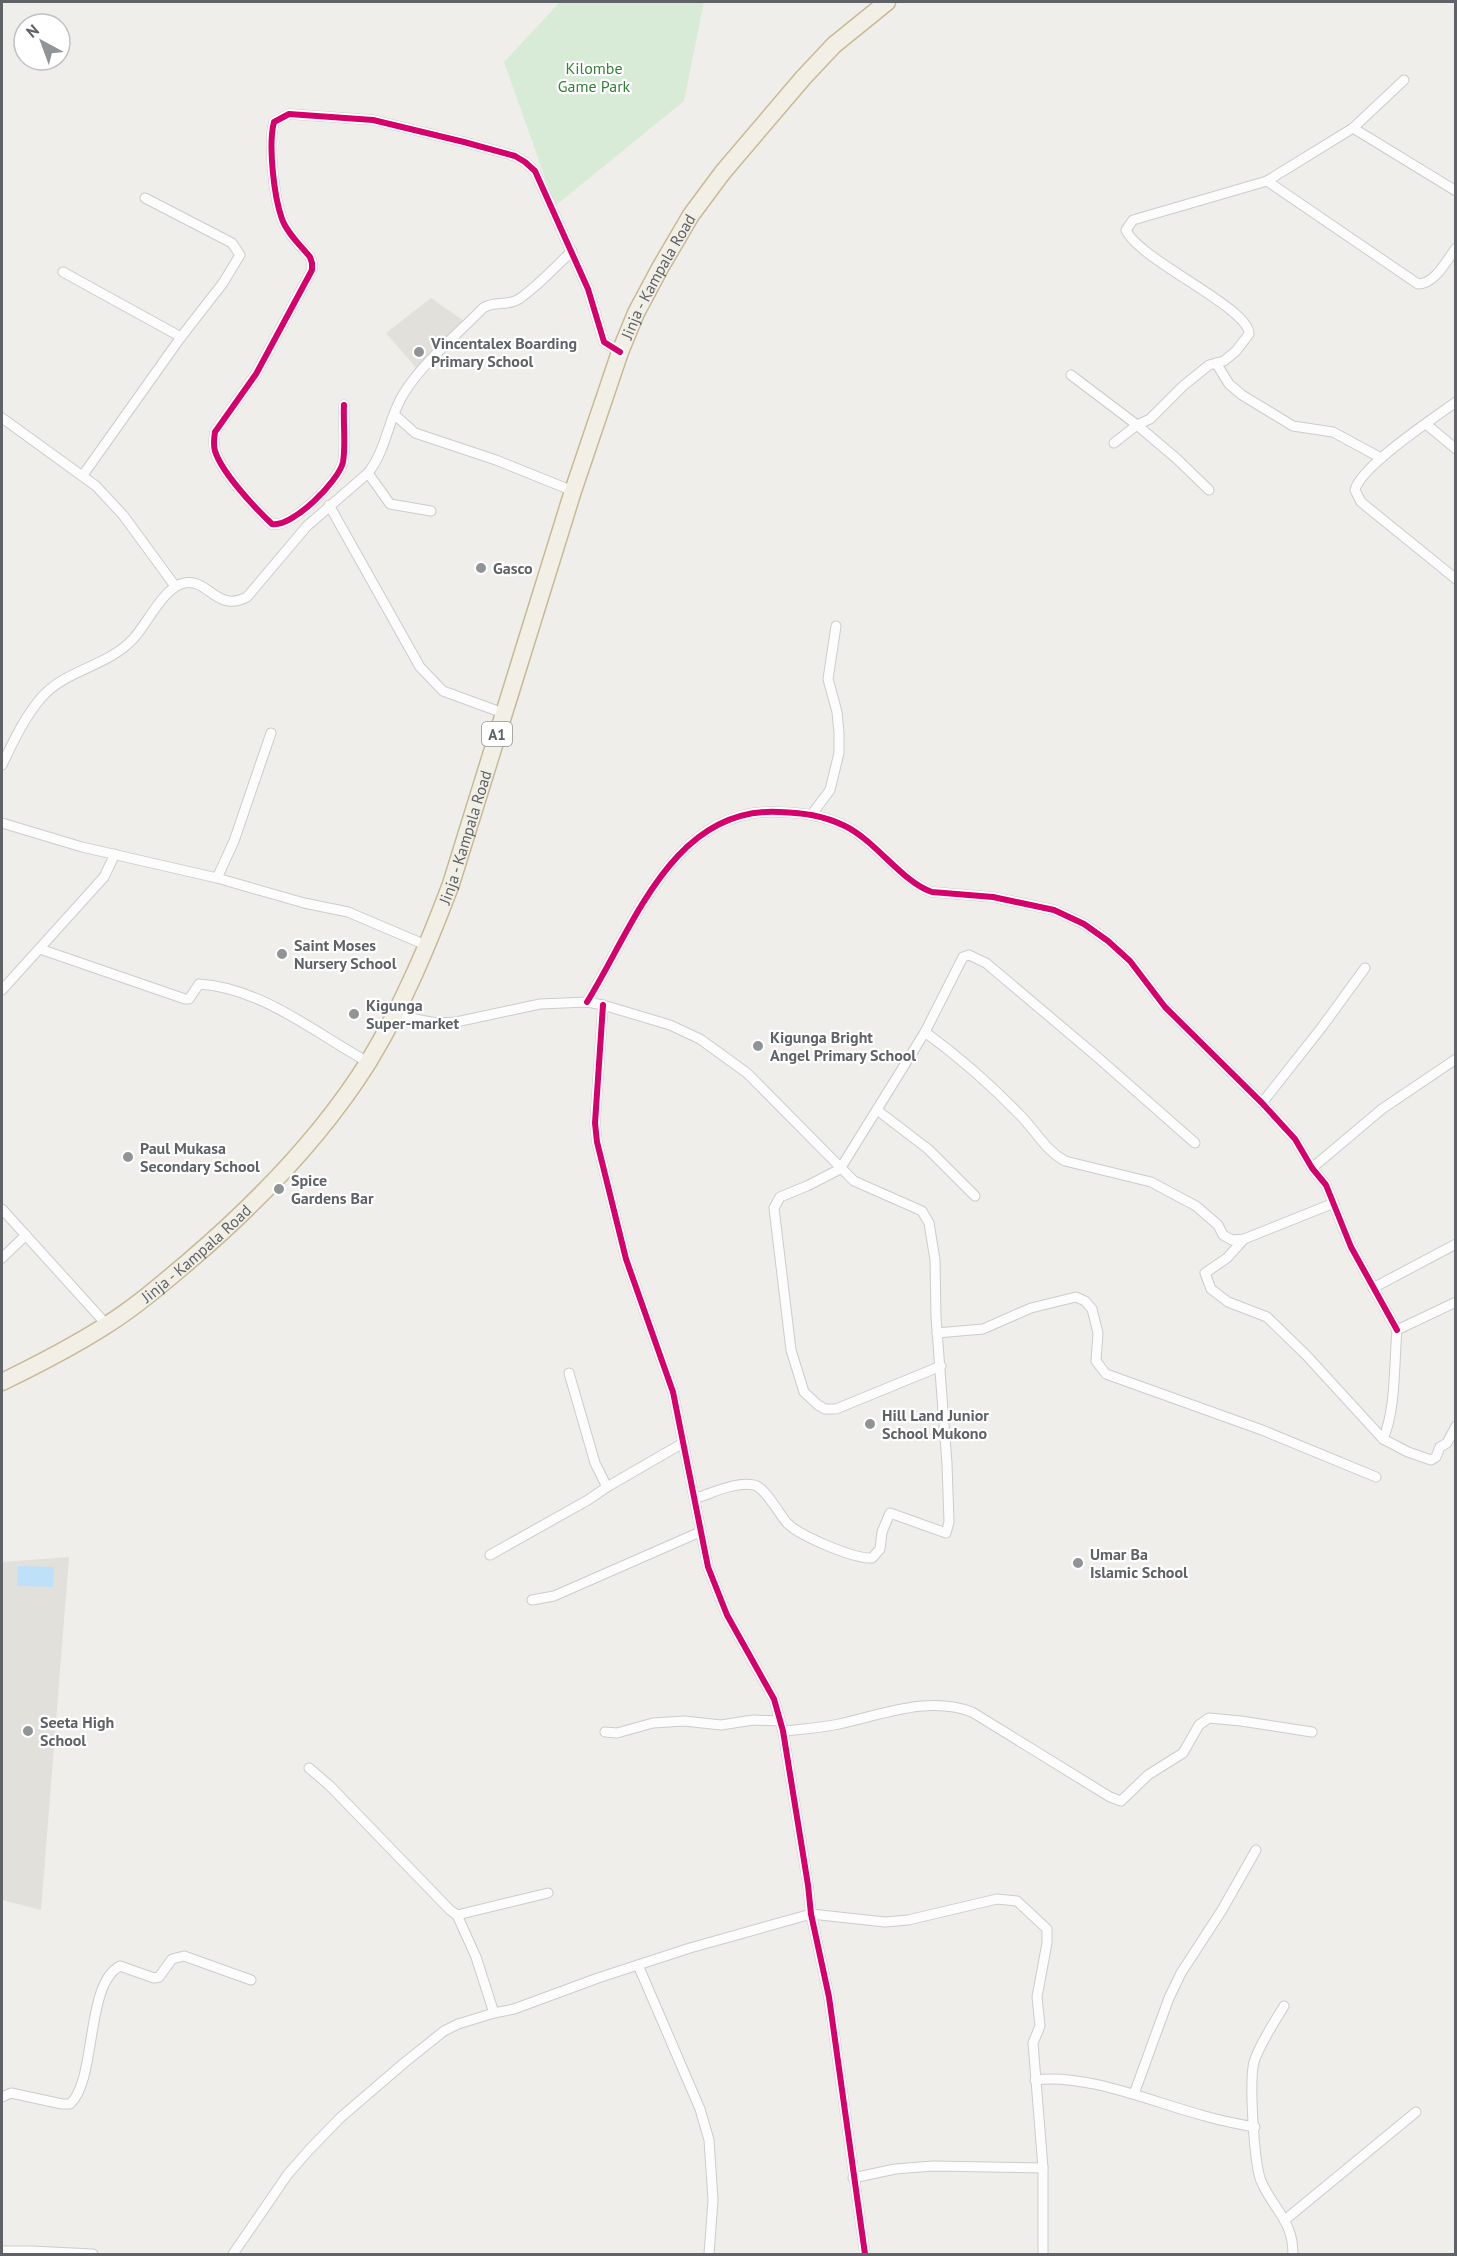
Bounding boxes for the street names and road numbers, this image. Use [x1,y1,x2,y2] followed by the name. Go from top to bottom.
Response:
[616,210,700,343] street label: Jinja - Kampala Road
[482,722,512,746] road number: A1
[434,768,496,908] street label: Jinja - Kampala Road
[136,1200,255,1307] street label: Jinja - Kampala Road

